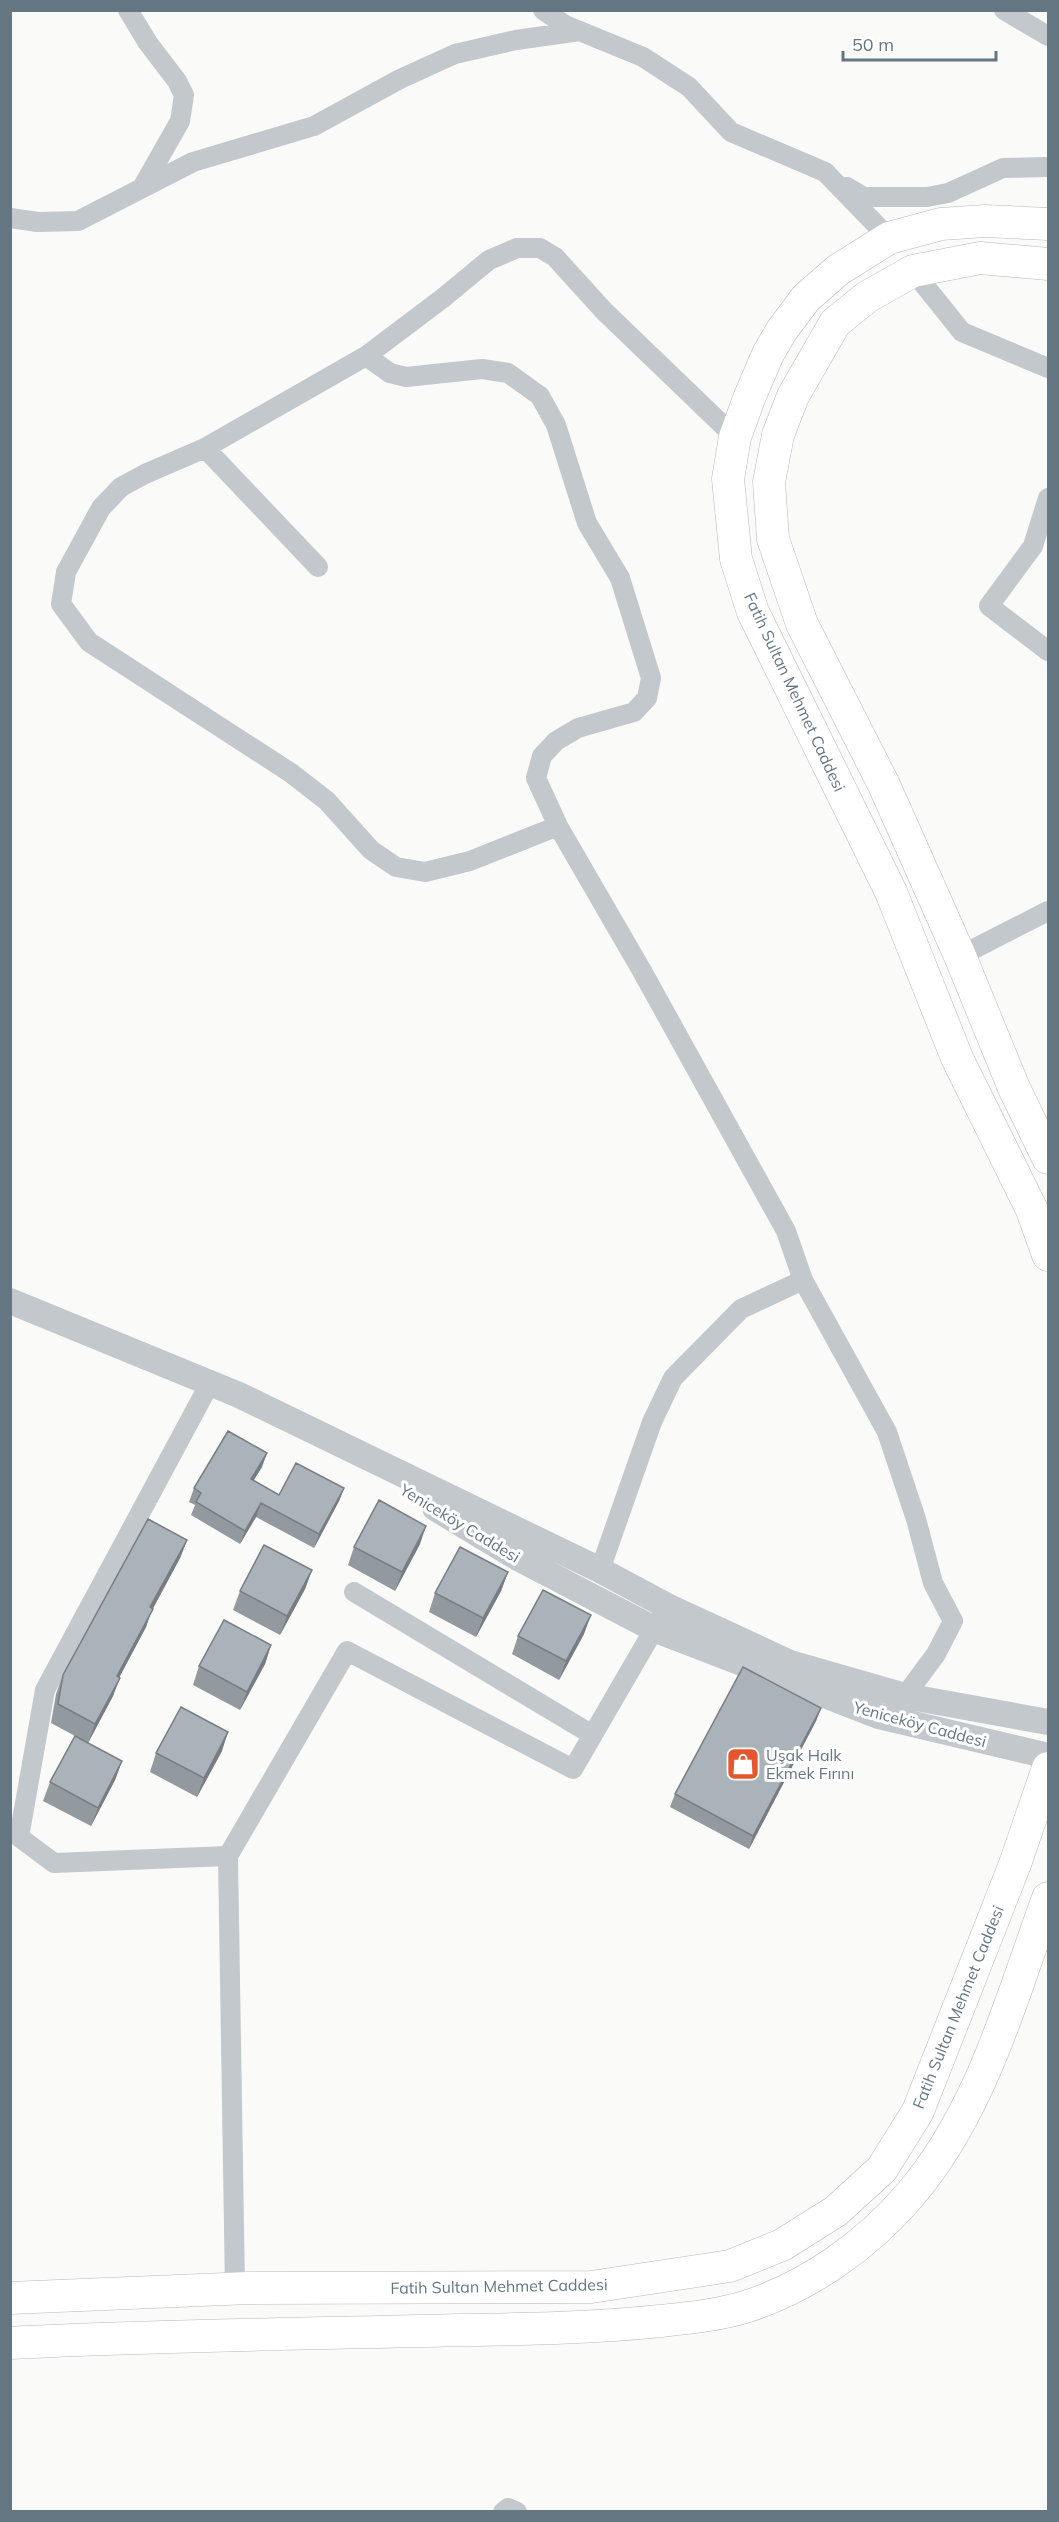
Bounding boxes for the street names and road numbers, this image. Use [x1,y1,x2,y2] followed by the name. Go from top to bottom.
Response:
[740,589,850,795] street label: Fatih Sultan Mehmet Caddesi
[396,1479,524,1567] street label: Yeniceköy Caddesi
[851,1696,988,1751] street label: Yeniceköy Caddesi
[908,1903,1008,2111] street label: Fatih Sultan Mehmet Caddesi
[390,2274,608,2298] street label: Fatih Sultan Mehmet Caddesi

